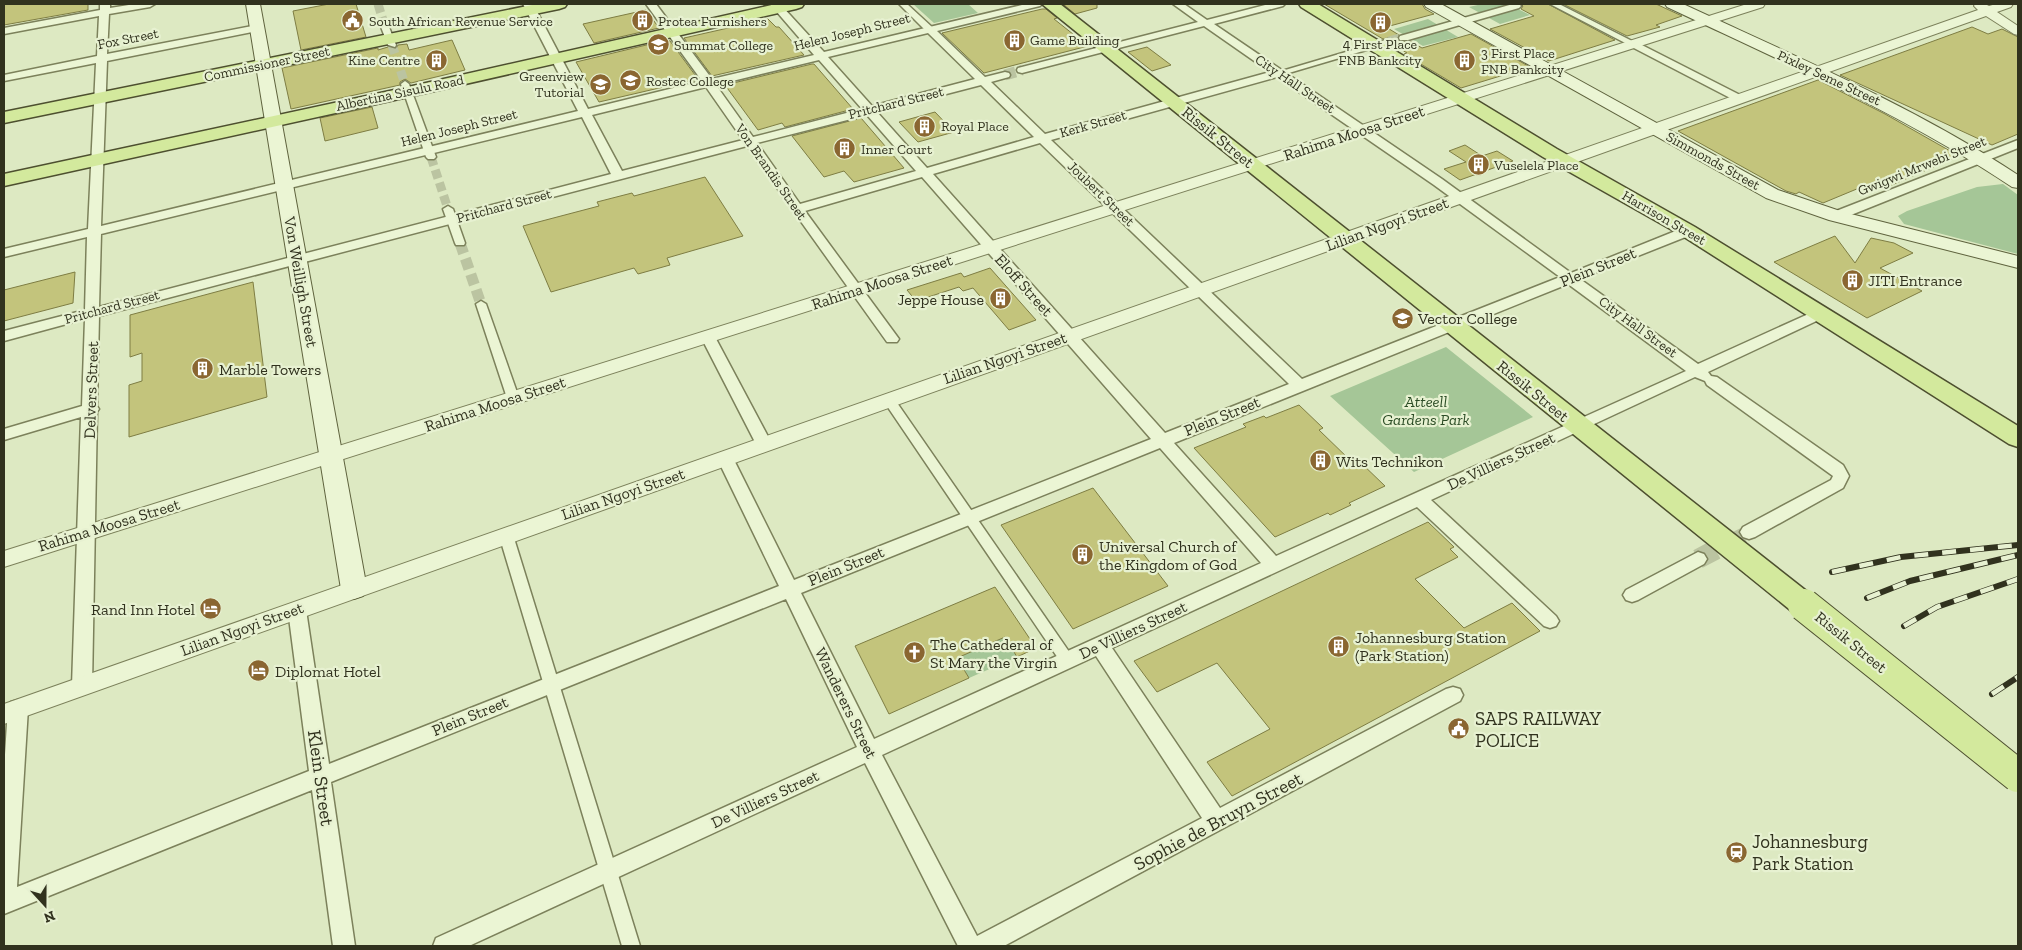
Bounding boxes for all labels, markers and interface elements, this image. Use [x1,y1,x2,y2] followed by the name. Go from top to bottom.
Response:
[341,9,365,33] public building icon: South African Revenue Service
[630,9,654,33] building icon: Protea Furnishers
[792,9,913,55] street label: Helen Joseph Street
[1368,10,1392,34] building icon: 4 First Place FNB Bankcity
[369,13,553,30] place label: South African Revenue Service
[658,13,767,30] place label: Protea Furnishers
[96,25,161,53] street label: Fox Street
[1002,28,1026,52] building icon: Game Building
[1030,32,1120,49] place label: Game Building
[646,33,670,57] school or university icon: Summat College
[1339,36,1422,69] place label: 4 First Place FNB Bankcity
[674,37,774,54] place label: Summat College
[203,42,332,86] street label: Commissioner Street
[1481,45,1565,78] place label: 3 First Place FNB Bankcity
[1775,47,1884,110] street label: Pixley Seme Street
[424,48,448,72] building icon: Kine Centre
[1453,49,1477,73] building icon: 3 First Place FNB Bankcity
[1252,51,1339,117] street label: City Hall Street
[348,52,420,69] place label: Kine Centre
[519,68,584,101] place label: Greenview Tutorial
[618,69,642,93] school or university icon: Rostec College
[335,71,466,115] street label: Albertina Sisulu Road
[588,72,612,96] school or university icon: Greenview Tutorial
[646,73,734,90] place label: Rostec College
[847,83,946,123] street label: Pritchard Street
[1281,101,1427,165] street label: Rahima Moosa Street
[1178,102,1258,172] street label: Rissik Street
[399,105,520,151] street label: Helen Joseph Street
[1058,106,1129,142] street label: Kerk Street
[913,114,937,138] building icon: Royal Place
[941,118,1009,135] place label: Royal Place
[731,120,811,224] street label: Von Brandis Street
[1663,128,1764,194] street label: Simmonds Street
[1855,132,1989,199] street label: Gwigwi Mrwebi Street
[833,137,857,161] building icon: Inner Court
[861,141,933,158] place label: Inner Court
[1466,153,1490,177] building icon: Vuselela Place
[1493,157,1579,174] place label: Vuselela Place
[1064,158,1139,231] street label: Joubert Street
[455,185,554,227] street label: Pritchard Street
[1619,187,1710,249] street label: Harrison Street
[1323,193,1451,255] street label: Lilian Ngoyi Street
[280,214,322,349] street label: Von Weilligh Street
[1557,243,1639,291] street label: Plein Street
[809,250,955,314] street label: Rahima Moosa Street
[991,250,1057,320] street label: Eloff Street
[1840,268,1864,292] building icon: JITI Entrance
[1868,271,1962,290] place label: JITI Entrance
[63,286,162,328] street label: Pritchard Street
[988,287,1012,311] building icon: Jeppe House
[897,290,984,309] place label: Jeppe House
[1595,293,1681,362] street label: City Hall Street
[1390,306,1414,330] school or university icon: Vector College
[1417,309,1517,328] place label: Vector College
[941,328,1069,388] street label: Lilian Ngoyi Street
[80,341,102,439] street label: Delvers Street
[1493,356,1573,426] street label: Rissik Street
[191,357,215,381] building icon: Marble Towers
[219,360,321,379] place label: Marble Towers
[422,372,568,436] street label: Rahima Moosa Street
[1181,392,1263,440] street label: Plein Street
[1382,392,1470,429] park label: Atteell Gardens Park
[1444,428,1558,494] street label: De Villiers Street
[1308,449,1332,473] building icon: Wits Technikon
[1336,452,1444,471] place label: Wits Technikon
[559,464,687,524] street label: Lilian Ngoyi Street
[36,494,182,556] street label: Rahima Moosa Street
[1099,537,1238,574] place label: Universal Church of the Kingdom of God
[805,542,887,590] street label: Plein Street
[1071,543,1095,567] building icon: Universal Church of the Kingdom of God
[199,597,223,621] hotel icon: Rand Inn Hotel
[1076,597,1190,663] street label: De Villiers Street
[178,598,306,660] street label: Lilian Ngoyi Street
[91,600,195,619] place label: Rand Inn Hotel
[1811,607,1891,677] street label: Rissik Street
[1355,628,1507,665] place label: Johannesburg Station (Park Station)
[1327,634,1351,658] building icon: Johannesburg Station (Park Station)
[930,635,1058,672] place label: The Cathederal of St Mary the Virgin
[902,641,926,665] church icon: The Cathederal of St Mary the Virgin
[811,644,881,762] street label: Wanderers Street
[247,659,271,683] hotel icon: Diplomat Hotel
[275,662,381,681] place label: Diplomat Hotel
[429,692,511,740] street label: Plein Street
[1475,707,1602,752] place label: SAPS RAILWAY POLICE
[1447,717,1471,741] public building icon: SAPS RAILWAY POLICE
[303,728,339,828] street label: Klein Street
[708,766,822,832] street label: De Villiers Street
[1130,767,1306,875] street label: Sophie de Bruyn Street
[1752,830,1869,875] place label: Johannesburg Park Station
[1724,840,1748,864] station icon: Johannesburg Park Station
[20,880,70,930] north arrow
[41,907,57,927] text: N

